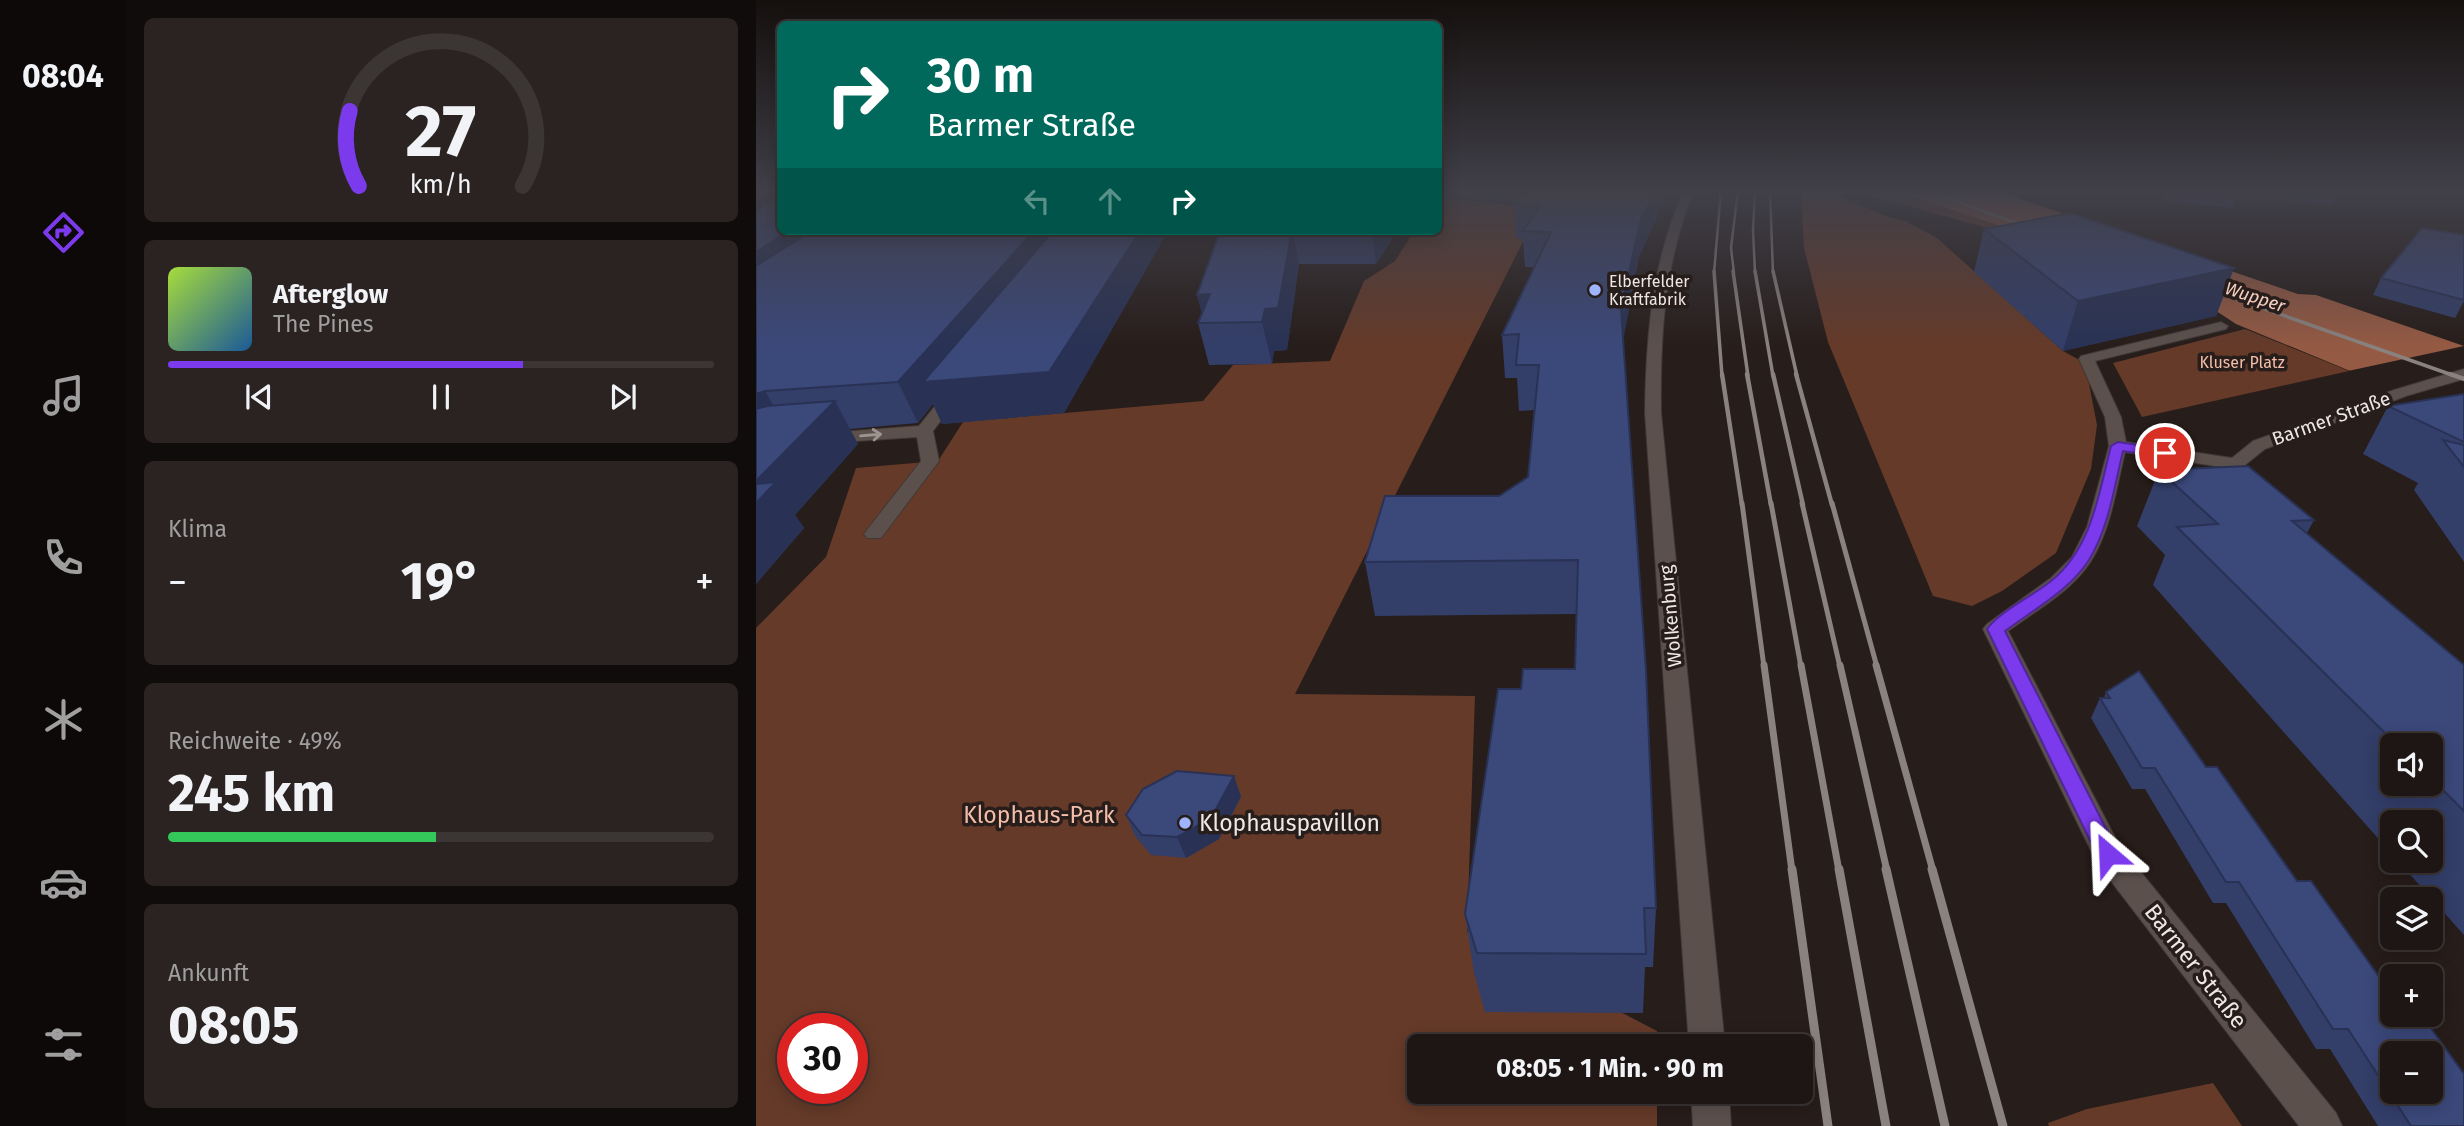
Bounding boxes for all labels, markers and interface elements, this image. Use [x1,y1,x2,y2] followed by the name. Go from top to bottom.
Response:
[927,46,1034,105] text: 30 m
[812,49,903,140] icon: right
[22,57,104,95] text: 08:04
[406,88,476,175] text: 27
[927,106,1136,144] text: Barmer Straße
[410,170,472,200] text: km/h
[1018,182,1056,220] icon: left
[1091,182,1129,220] icon: ahead
[1164,182,1202,220] icon: right
[39,208,88,257] icon: directions
[1609,272,1690,309] place label: Elberfelder Kraftfabrik
[2222,277,2289,317] water label: Wupper
[273,279,388,310] text: Afterglow
[1587,282,1603,298] marker: Elberfelder Kraftfabrik
[273,310,374,338] text: The Pines
[2199,353,2285,372] park label: Kluser Platz
[39,371,88,420] icon: music
[240,378,278,416] icon: previous
[422,378,460,416] icon: pause
[604,378,642,416] icon: next
[2269,386,2393,450] street label: Barmer Straße
[2135,423,2195,483] pin
[859,428,882,441] one-way arrow
[2146,434,2184,472] icon: arrive
[168,515,227,543] text: Klima
[39,533,88,582] icon: phone
[401,550,481,613] text: 19°
[168,559,187,605] text: −
[695,559,714,605] text: +
[1655,564,1686,668] street label: Wolkenburg
[39,695,88,744] icon: climate
[168,727,342,755] text: Reichweite · 49%
[2380,733,2443,1104] map controls
[2380,733,2443,796] button: sound
[168,762,335,825] text: 245 km
[963,801,1115,829] park label: Klophaus-Park
[1199,809,1380,837] place label: Klophauspavillon
[2380,810,2443,873] button: search
[1177,815,1193,831] marker: Klophauspavillon
[2071,817,2145,891] position arrow
[39,858,88,907] icon: car
[2380,887,2443,950] button: layers
[2139,898,2253,1034] street label: Barmer Straße
[168,959,249,987] text: Ankunft
[2380,964,2443,1027] button: +
[168,994,299,1057] text: 08:05
[777,1013,868,1104] speed limit sign: 30
[39,1020,88,1069] icon: filters
[2380,1041,2443,1104] button: −
[1496,1053,1724,1084] text: 08:05 · 1 Min. · 90 m

